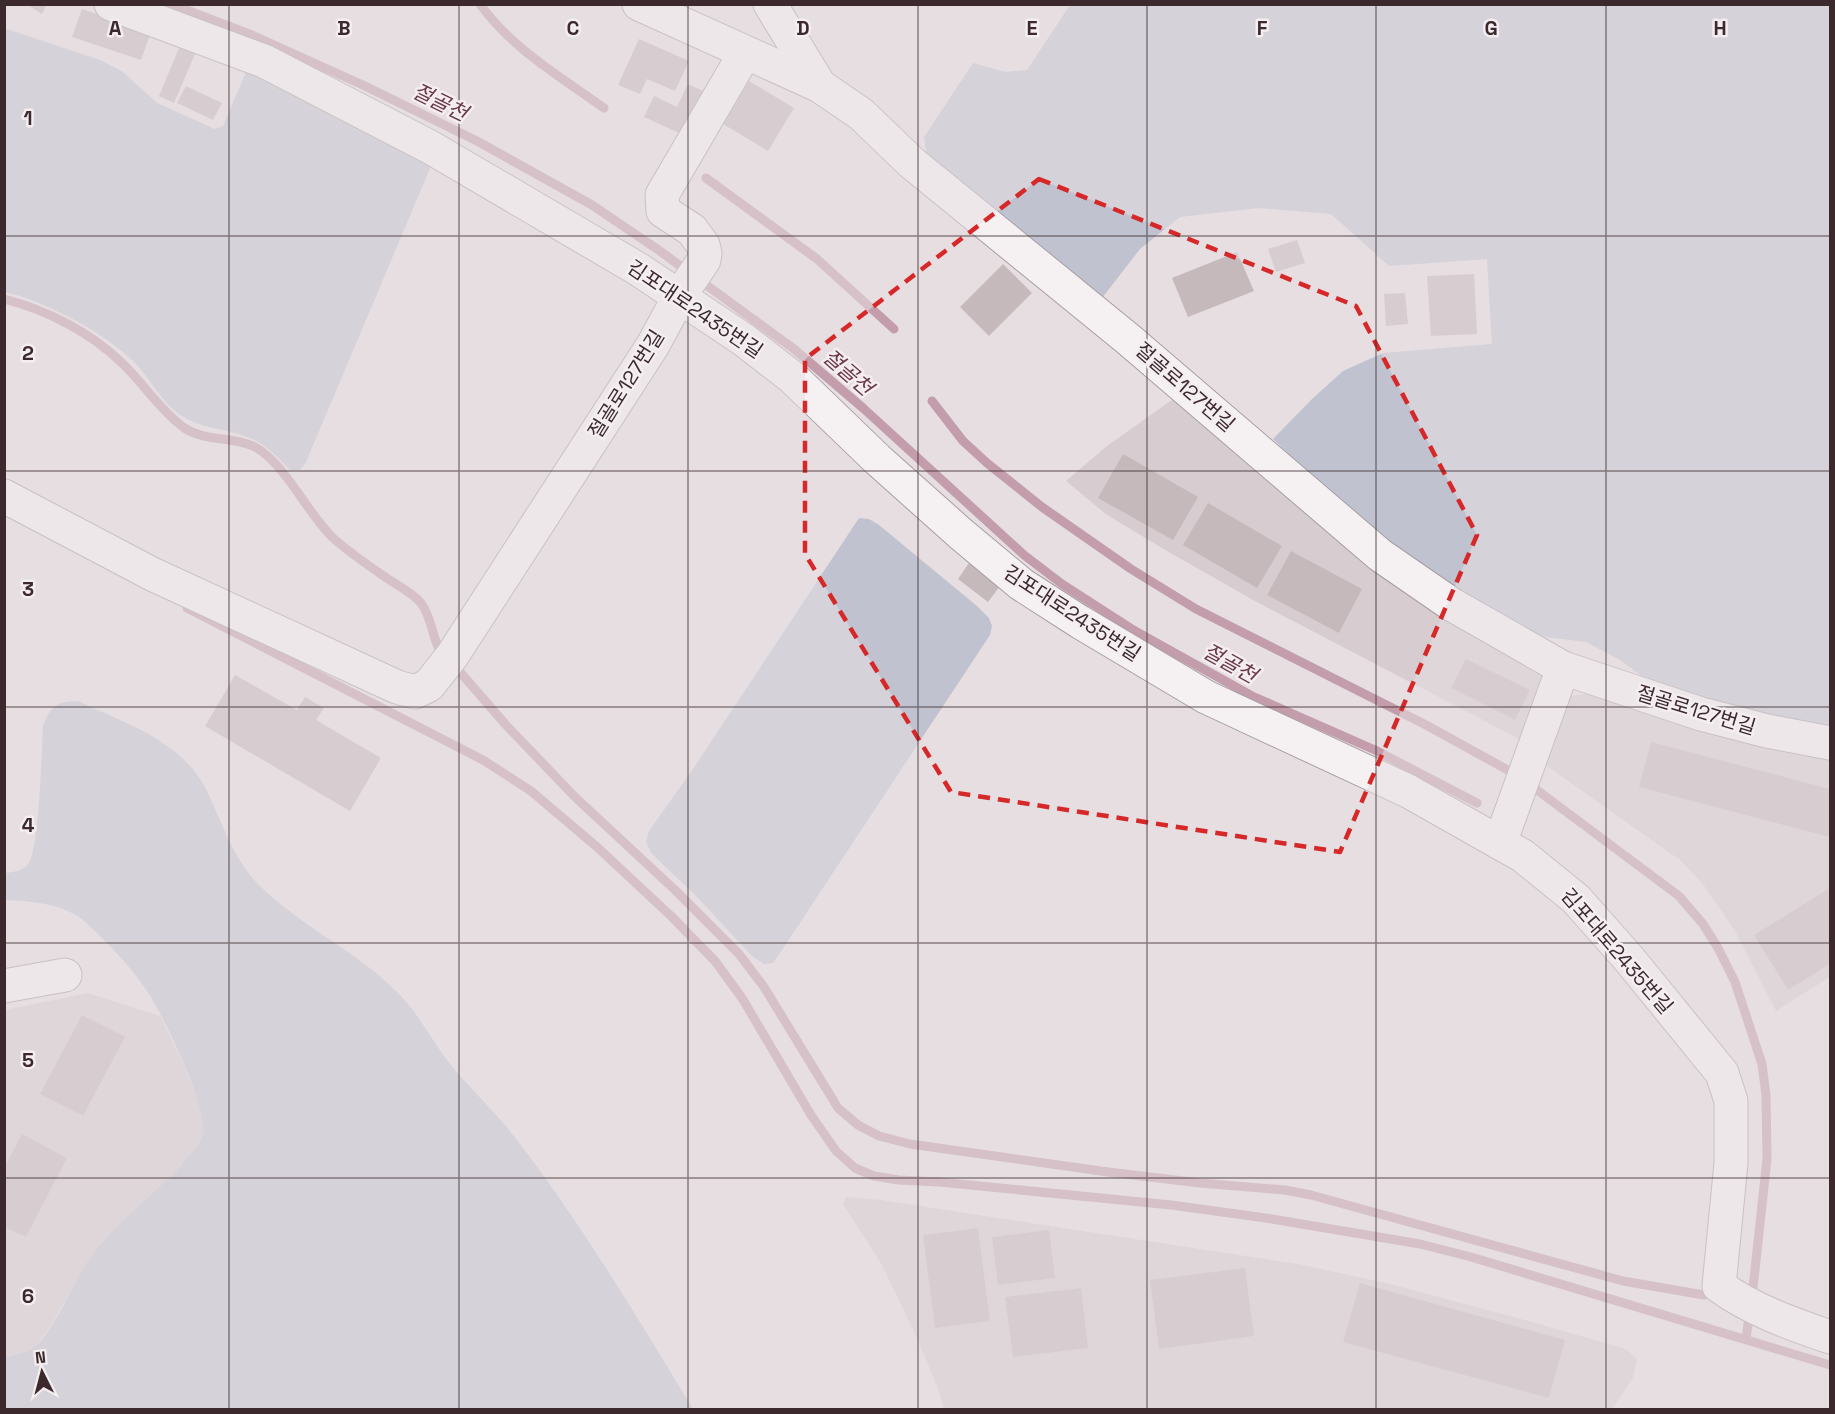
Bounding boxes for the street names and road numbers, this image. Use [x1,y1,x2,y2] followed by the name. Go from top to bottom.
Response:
[622,254,768,364] street label: 김포대로2435번길
[582,325,670,443] street label: 절골로127번길
[1130,337,1240,437] street label: 절골로127번길
[998,559,1146,667] street label: 김포대로2435번길
[1633,680,1759,740] street label: 절골로127번길
[1555,883,1679,1019] street label: 김포대로2435번길

